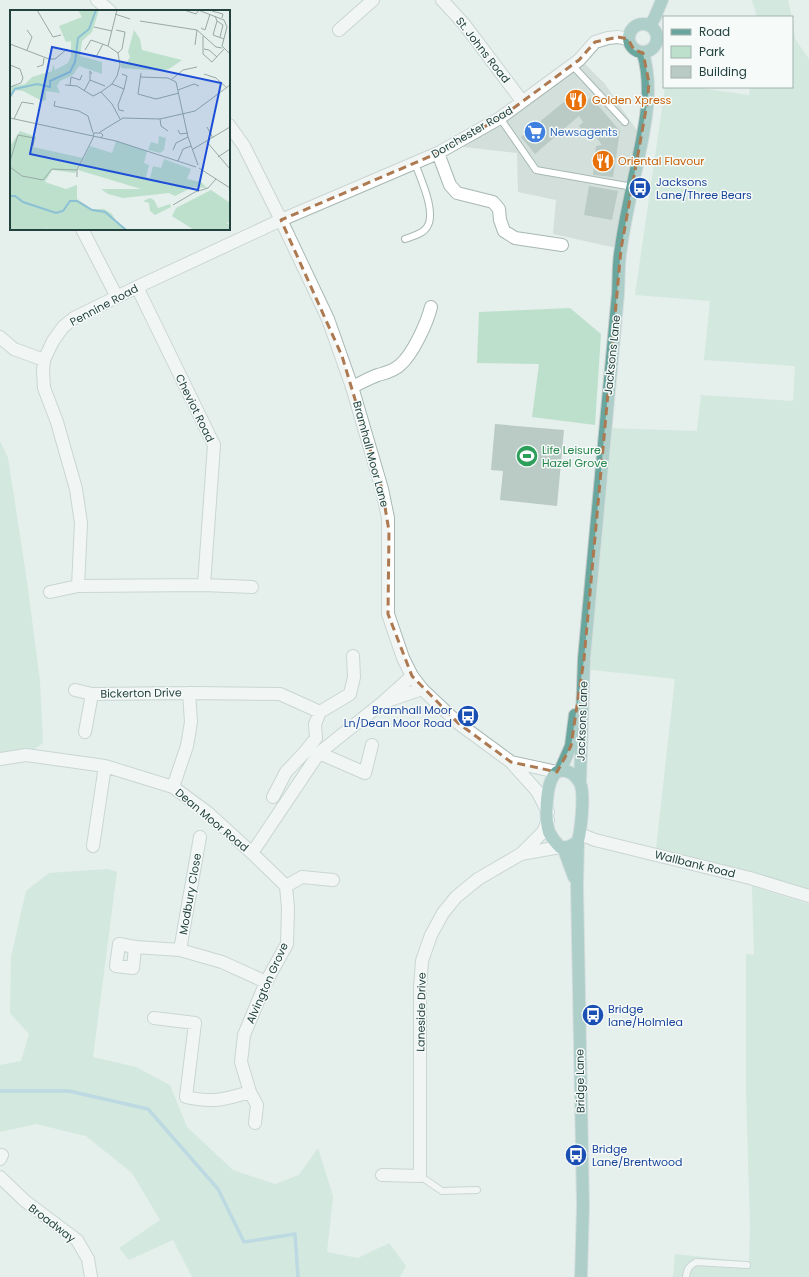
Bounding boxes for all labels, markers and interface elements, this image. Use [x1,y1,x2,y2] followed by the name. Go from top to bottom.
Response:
[10,10,230,230] inset map
[452,14,514,86] street label: St. Johns Road
[663,16,793,88] legend
[699,23,730,40] text: Road
[699,43,726,60] text: Park
[699,63,747,80] text: Building
[563,87,589,113] restaurant icon: Golden Xpress
[592,92,671,108] place label: Golden Xpress
[428,102,516,162] street label: Dorchester Road
[522,119,548,145] supermarket icon: Newsagents
[550,124,618,140] place label: Newsagents
[590,148,616,174] restaurant icon: Oriental Flavour
[618,153,704,169] place label: Oriental Flavour
[656,174,752,203] place label: Jacksons Lane/Three Bears
[627,175,653,201] bus stop icon: Jacksons Lane/Three Bears
[67,280,141,330] street label: Pennine Road
[600,314,624,396] street label: Jacksons Lane
[172,371,218,445] street label: Cheviot Road
[349,399,393,509] street label: Bramhall Moor Lane
[542,442,607,471] place label: Life Leisure Hazel Grove
[514,443,540,469] sports icon: Life Leisure Hazel Grove
[573,680,591,761] street label: Jacksons Lane
[100,684,182,702] street label: Bickerton Drive
[344,702,452,731] place label: Bramhall Moor Ln/Dean Moor Road
[455,703,481,729] bus stop icon: Bramhall Moor Ln/Dean Moor Road
[172,785,252,855] street label: Dean Moor Road
[653,846,737,882] street label: Wallbank Road
[175,852,205,936] street label: Modbury Close
[242,940,292,1026] street label: Alvington Grove
[412,972,430,1052] street label: Laneside Drive
[608,1001,683,1030] place label: Bridge lane/Holmlea
[580,1002,606,1028] bus stop icon: Bridge lane/Holmlea
[571,1049,589,1113] street label: Bridge Lane
[592,1141,683,1170] place label: Bridge Lane/Brentwood
[563,1142,589,1168] bus stop icon: Bridge Lane/Brentwood
[25,1200,80,1247] street label: Broadway

